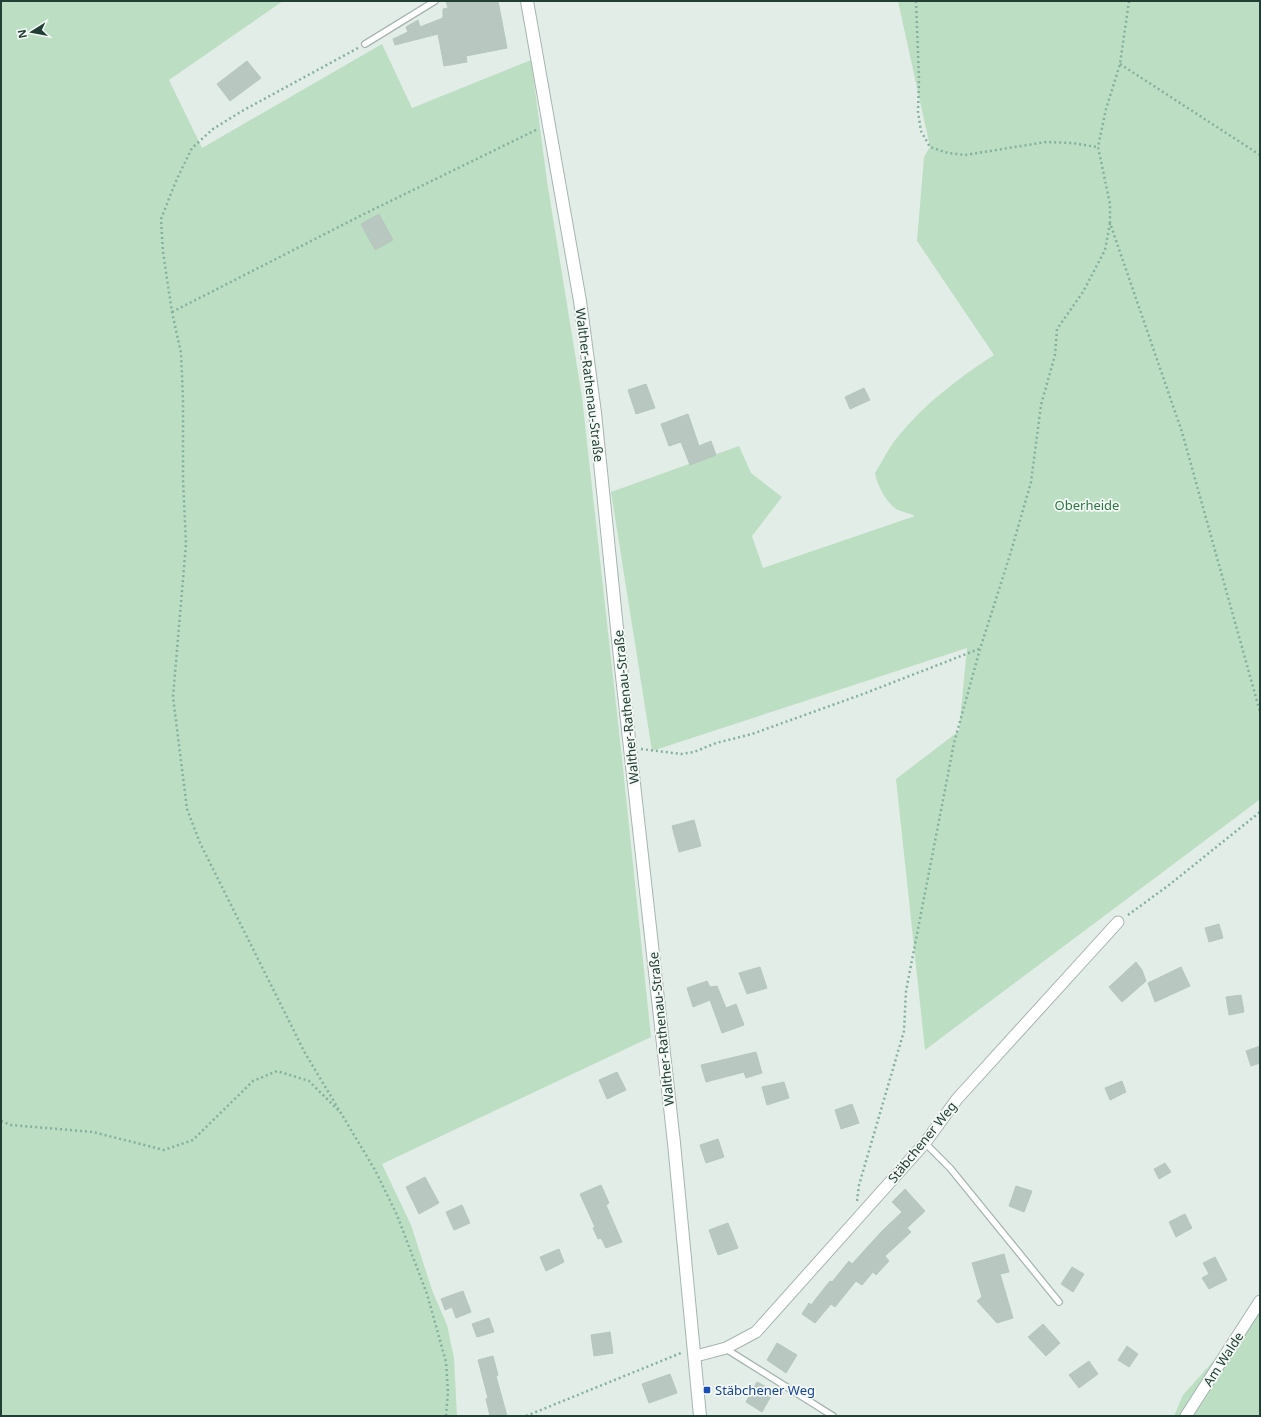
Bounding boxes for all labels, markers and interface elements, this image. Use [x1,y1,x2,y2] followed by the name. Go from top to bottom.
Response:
[12,12,52,52] north arrow
[13,28,30,40] text: N
[572,307,608,463] street label: Walther-Rathenau-Straße
[1055,496,1119,514] park label: Oberheide
[609,629,643,785] street label: Walther-Rathenau-Straße
[644,951,678,1107] street label: Walther-Rathenau-Straße
[884,1097,960,1187] street label: Stäbchener Weg
[1199,1328,1247,1390] street label: Am Walde
[715,1381,815,1399] place label: Stäbchener Weg
[702,1385,712,1395] marker: Stäbchener Weg

